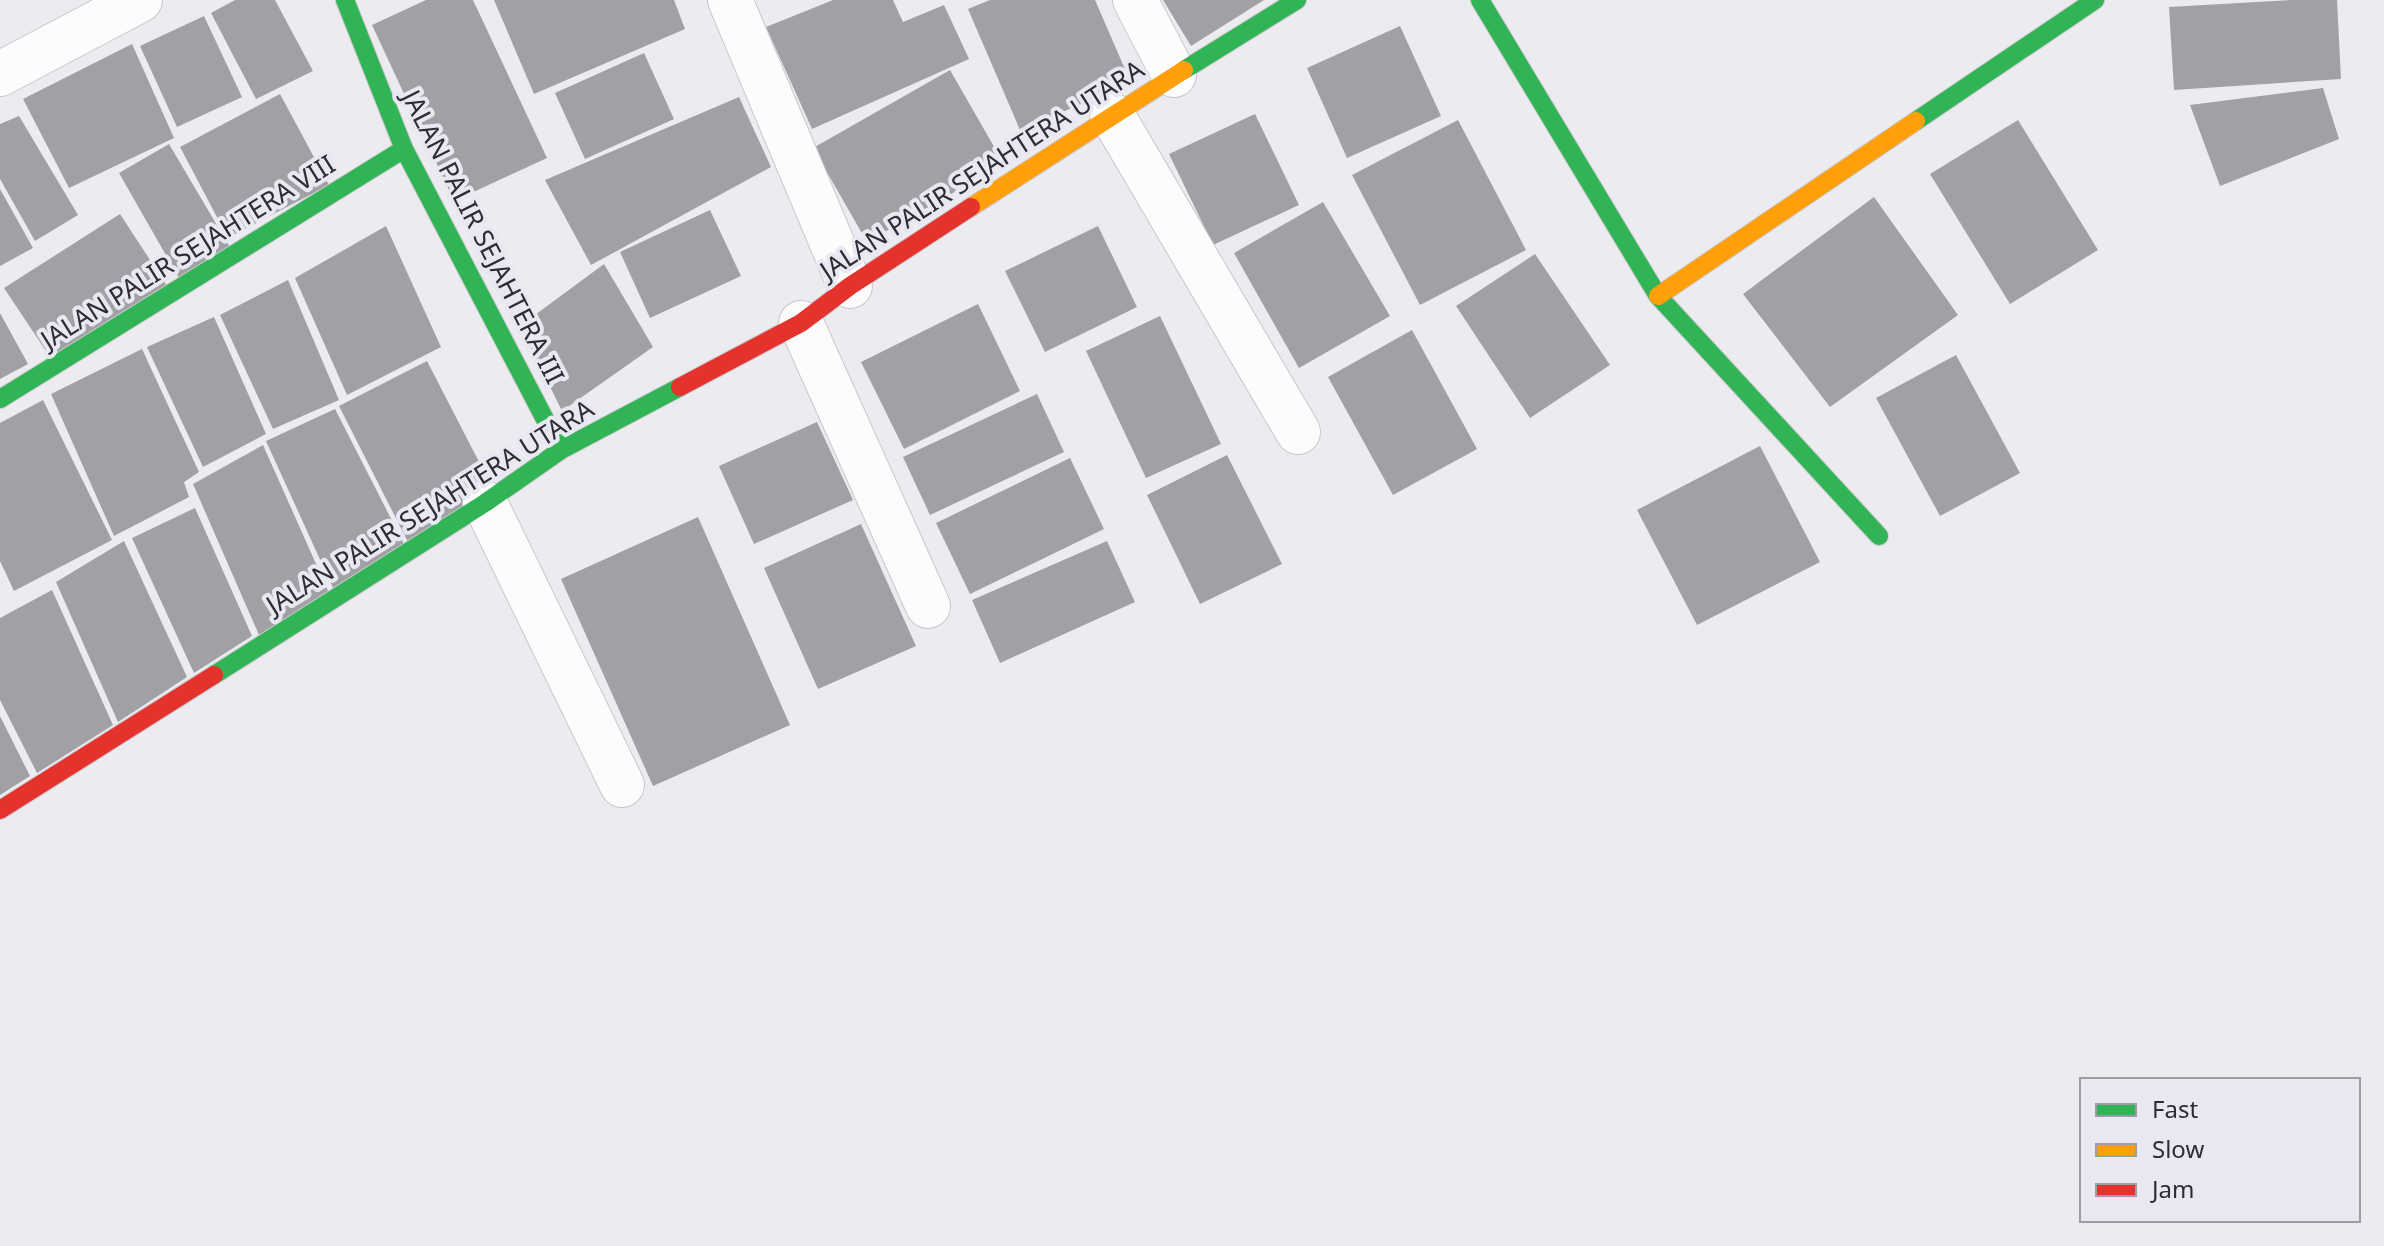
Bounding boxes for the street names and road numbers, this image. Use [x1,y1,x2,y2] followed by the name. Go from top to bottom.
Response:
[810,50,1151,289] street label: JALAN PALIR SEJAHTERA UTARA
[393,81,574,390] street label: JALAN PALIR SEJAHTERA III
[31,146,341,358] street label: JALAN PALIR SEJAHTERA VIII
[256,390,600,624] street label: JALAN PALIR SEJAHTERA UTARA

